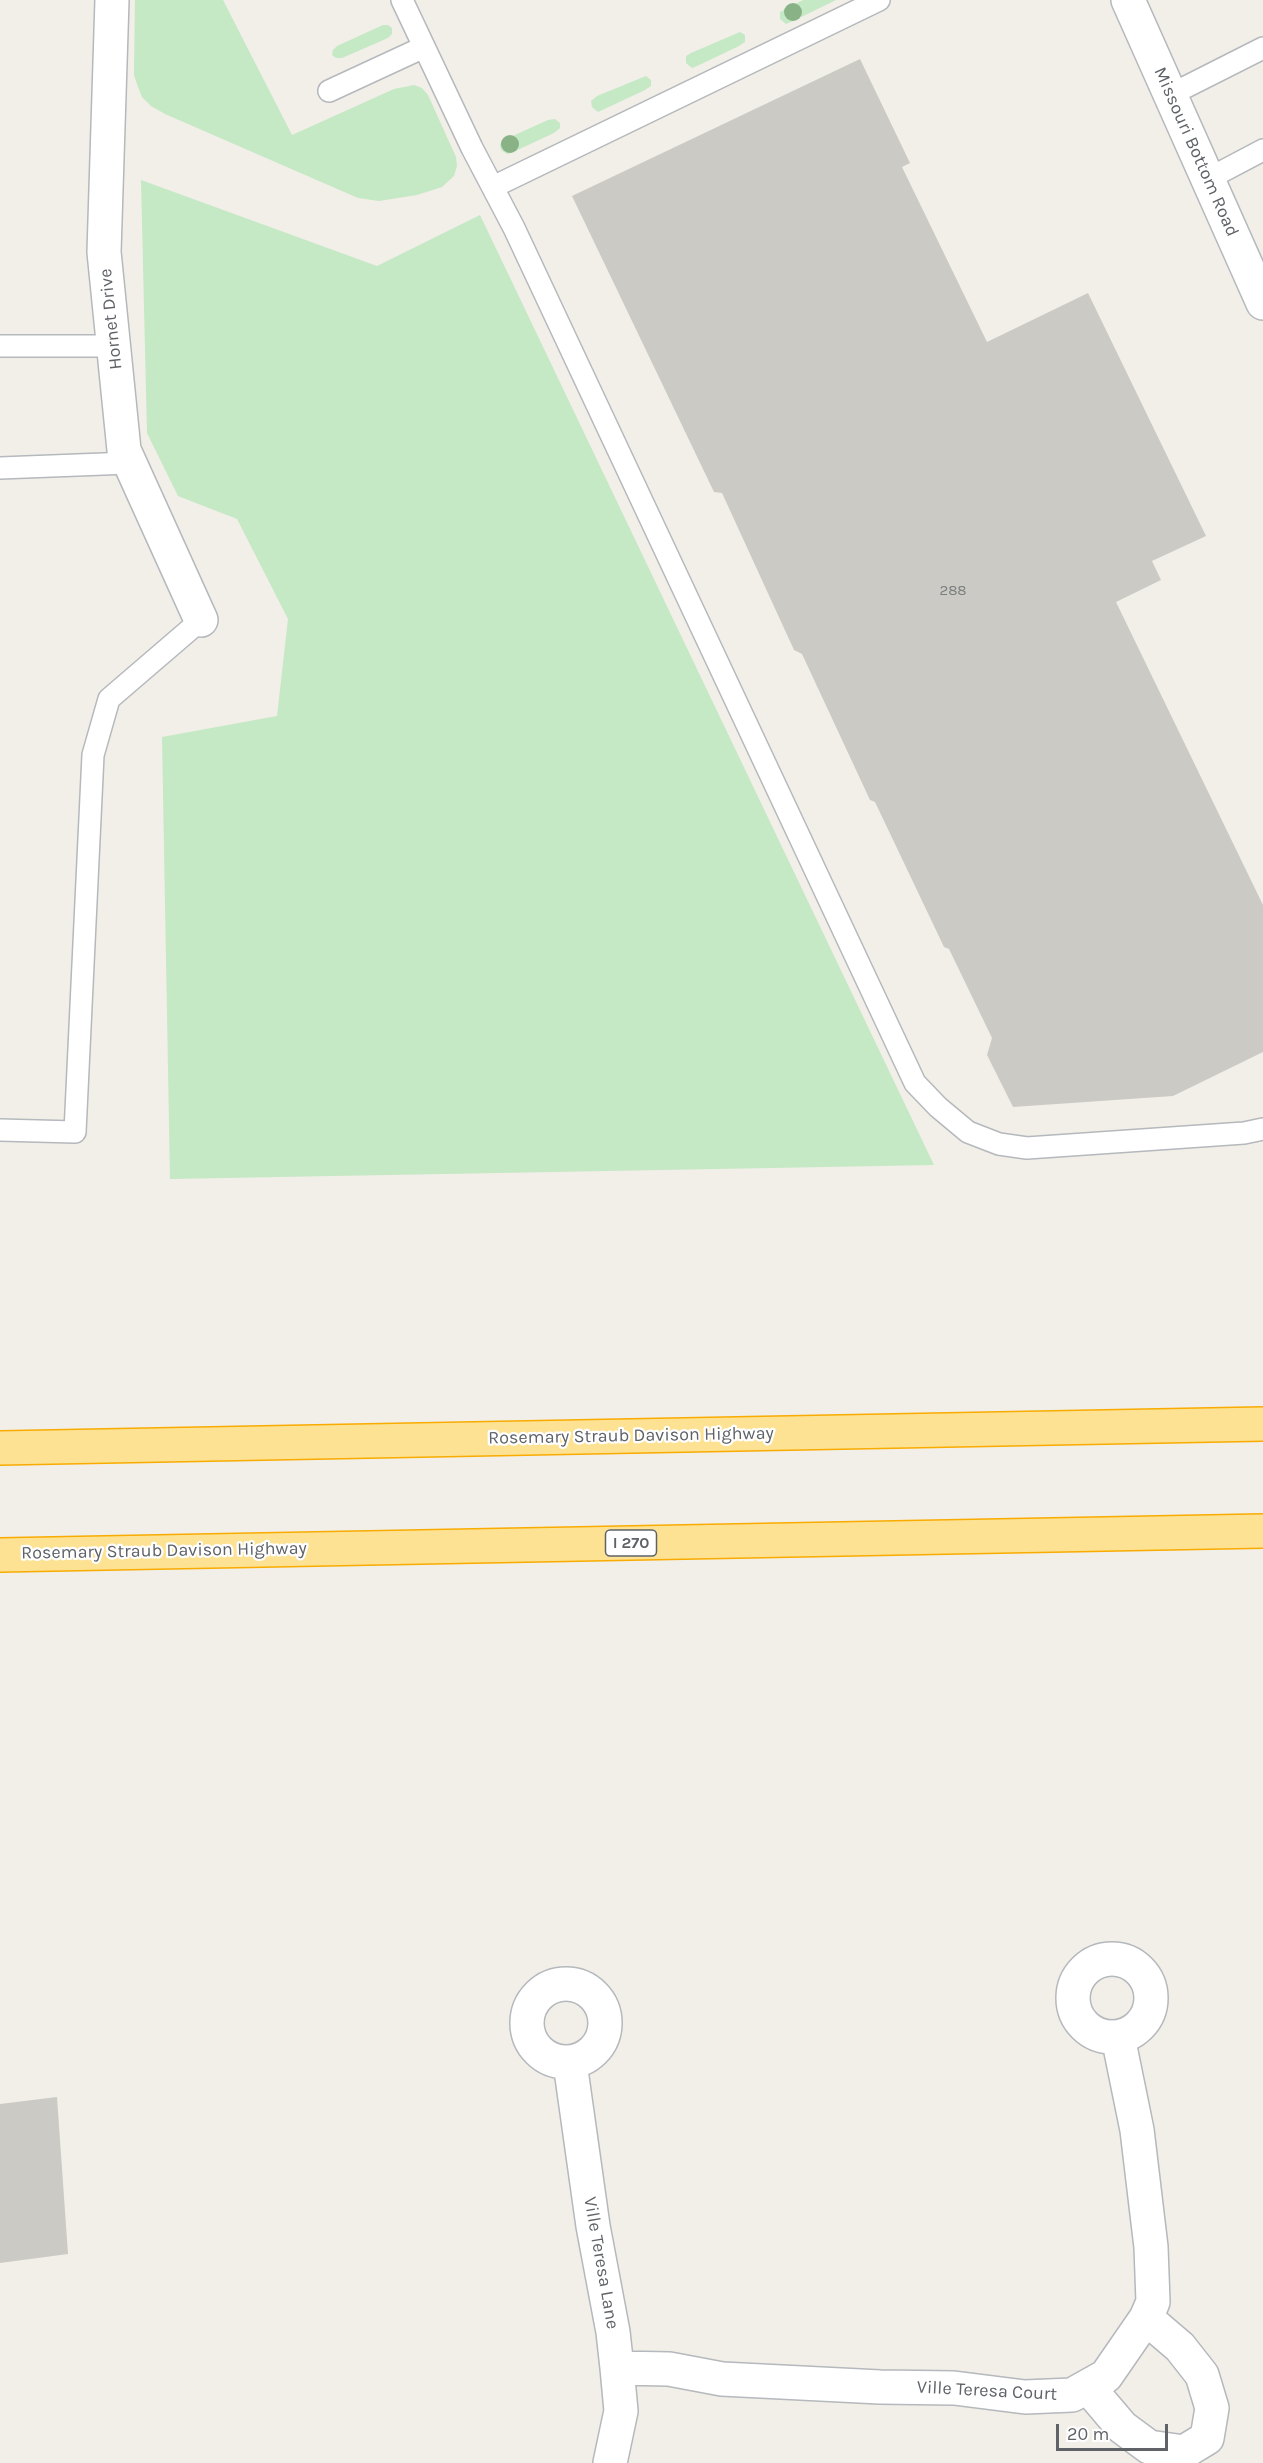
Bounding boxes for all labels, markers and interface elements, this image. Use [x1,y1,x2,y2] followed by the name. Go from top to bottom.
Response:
[1149,64,1243,240] street label: Missouri Bottom Road
[95,267,127,371] street label: Hornet Drive
[939,582,967,600] house number: 288
[488,1423,774,1449] street label: Rosemary Straub Davison Highway
[606,1530,656,1556] road number: I 270
[21,1538,307,1564] street label: Rosemary Straub Davison Highway
[579,2195,623,2331] street label: Ville Teresa Lane
[916,2377,1058,2405] street label: Ville Teresa Court
[1059,2412,1172,2450] scale bar
[1067,2423,1109,2445] text: 20 m

